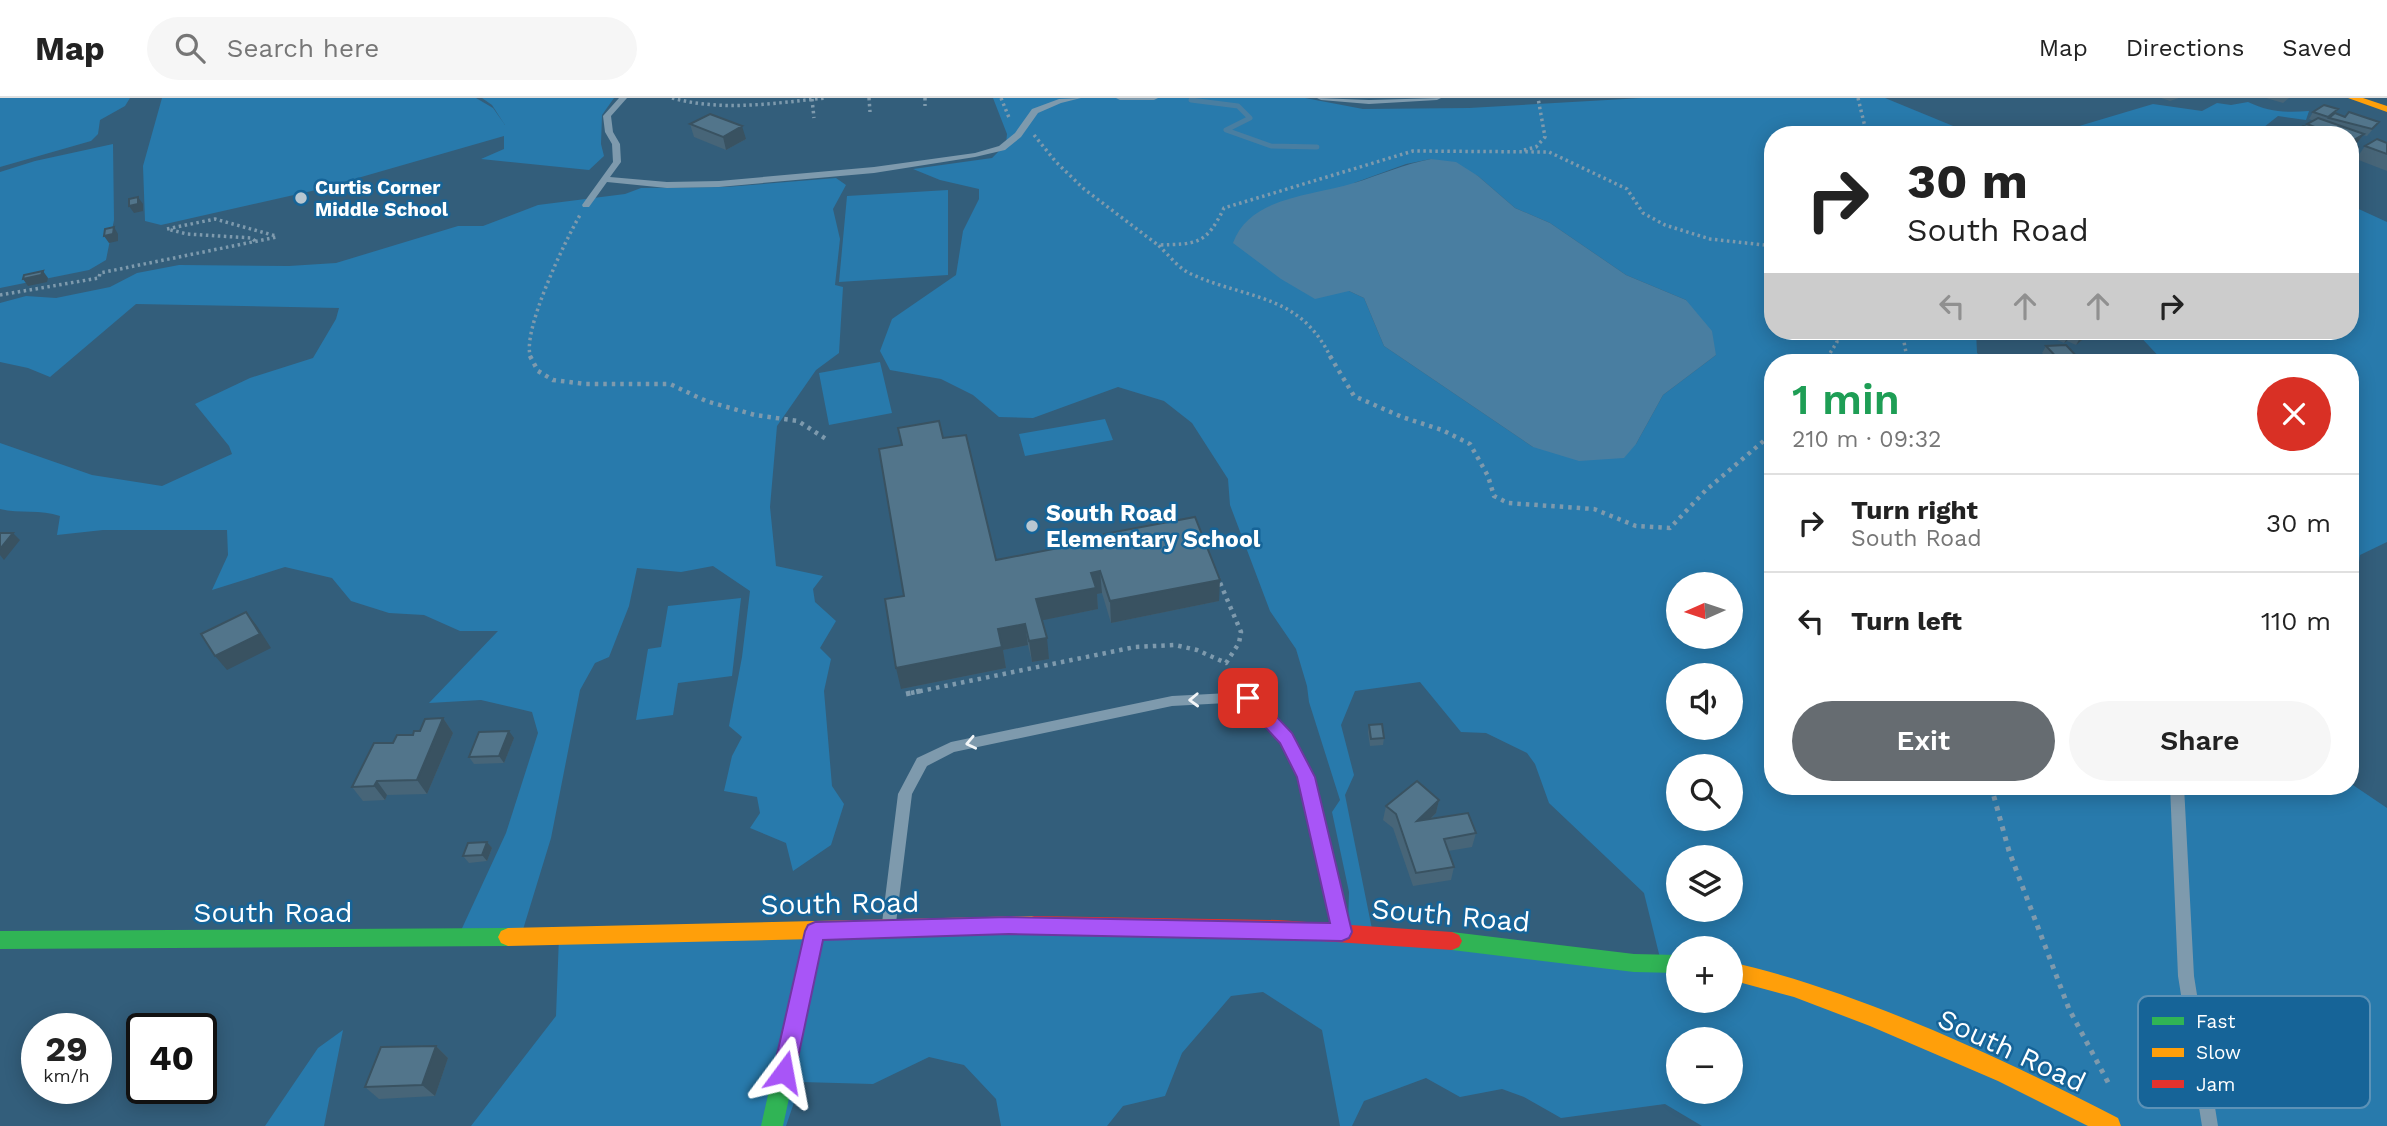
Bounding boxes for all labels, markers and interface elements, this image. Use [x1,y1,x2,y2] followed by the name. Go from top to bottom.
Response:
[147,17,637,80] search box
[35,29,105,68] text: Map
[171,29,209,67] icon: search
[227,33,379,63] text: Search here
[2039,34,2088,62] text: Map
[2126,34,2244,62] text: Directions
[2282,34,2352,62] text: Saved
[1907,152,2028,210] text: 30 m
[1792,154,1883,245] icon: right
[315,176,449,221] place label: Curtis Corner Middle School
[293,190,309,206] marker: Curtis Corner Middle School
[1907,211,2089,249] text: South Road
[1933,287,1971,325] icon: left
[2006,287,2044,325] icon: ahead
[2079,287,2117,325] icon: ahead
[2152,287,2190,325] icon: right
[1792,375,1900,424] text: 1 min
[2257,377,2331,451] button: close
[1792,426,1941,453] text: 210 m · 09:32
[1851,495,1978,525] text: Turn right
[1046,500,1261,553] place label: South Road Elementary School
[1792,504,1830,542] icon: right
[2266,508,2331,538] text: 30 m
[1024,518,1040,534] marker: South Road Elementary School
[1851,525,1982,552] text: South Road
[1666,572,1743,649] north arrow
[1666,572,1743,1104] map controls
[1792,602,1830,640] icon: left
[1851,606,1962,636] text: Turn left
[2261,606,2331,636] text: 110 m
[1666,663,1743,740] button: sound
[1218,668,1278,728] pin
[1229,679,1267,717] icon: arrive
[1188,692,1199,707] one-way arrow
[1792,701,2055,781] button: Exit
[2069,701,2331,781] button: Share
[965,735,977,750] one-way arrow
[1666,754,1743,831] button: search
[1666,845,1743,922] button: layers
[760,886,920,921] street label: South Road
[1370,892,1532,939] street label: South Road
[194,896,353,929] street label: South Road
[1666,936,1743,1013] button: +
[2138,996,2370,1108] legend
[1933,1002,2091,1099] street label: South Road
[2196,1010,2235,1033] text: Fast
[126,1013,217,1104] speed limit sign: 40
[1666,1027,1743,1104] button: −
[45,1028,88,1070] text: 29
[747,1035,821,1109] position arrow
[2196,1041,2241,1064] text: Slow
[43,1065,90,1086] text: km/h
[2196,1073,2235,1096] text: Jam

